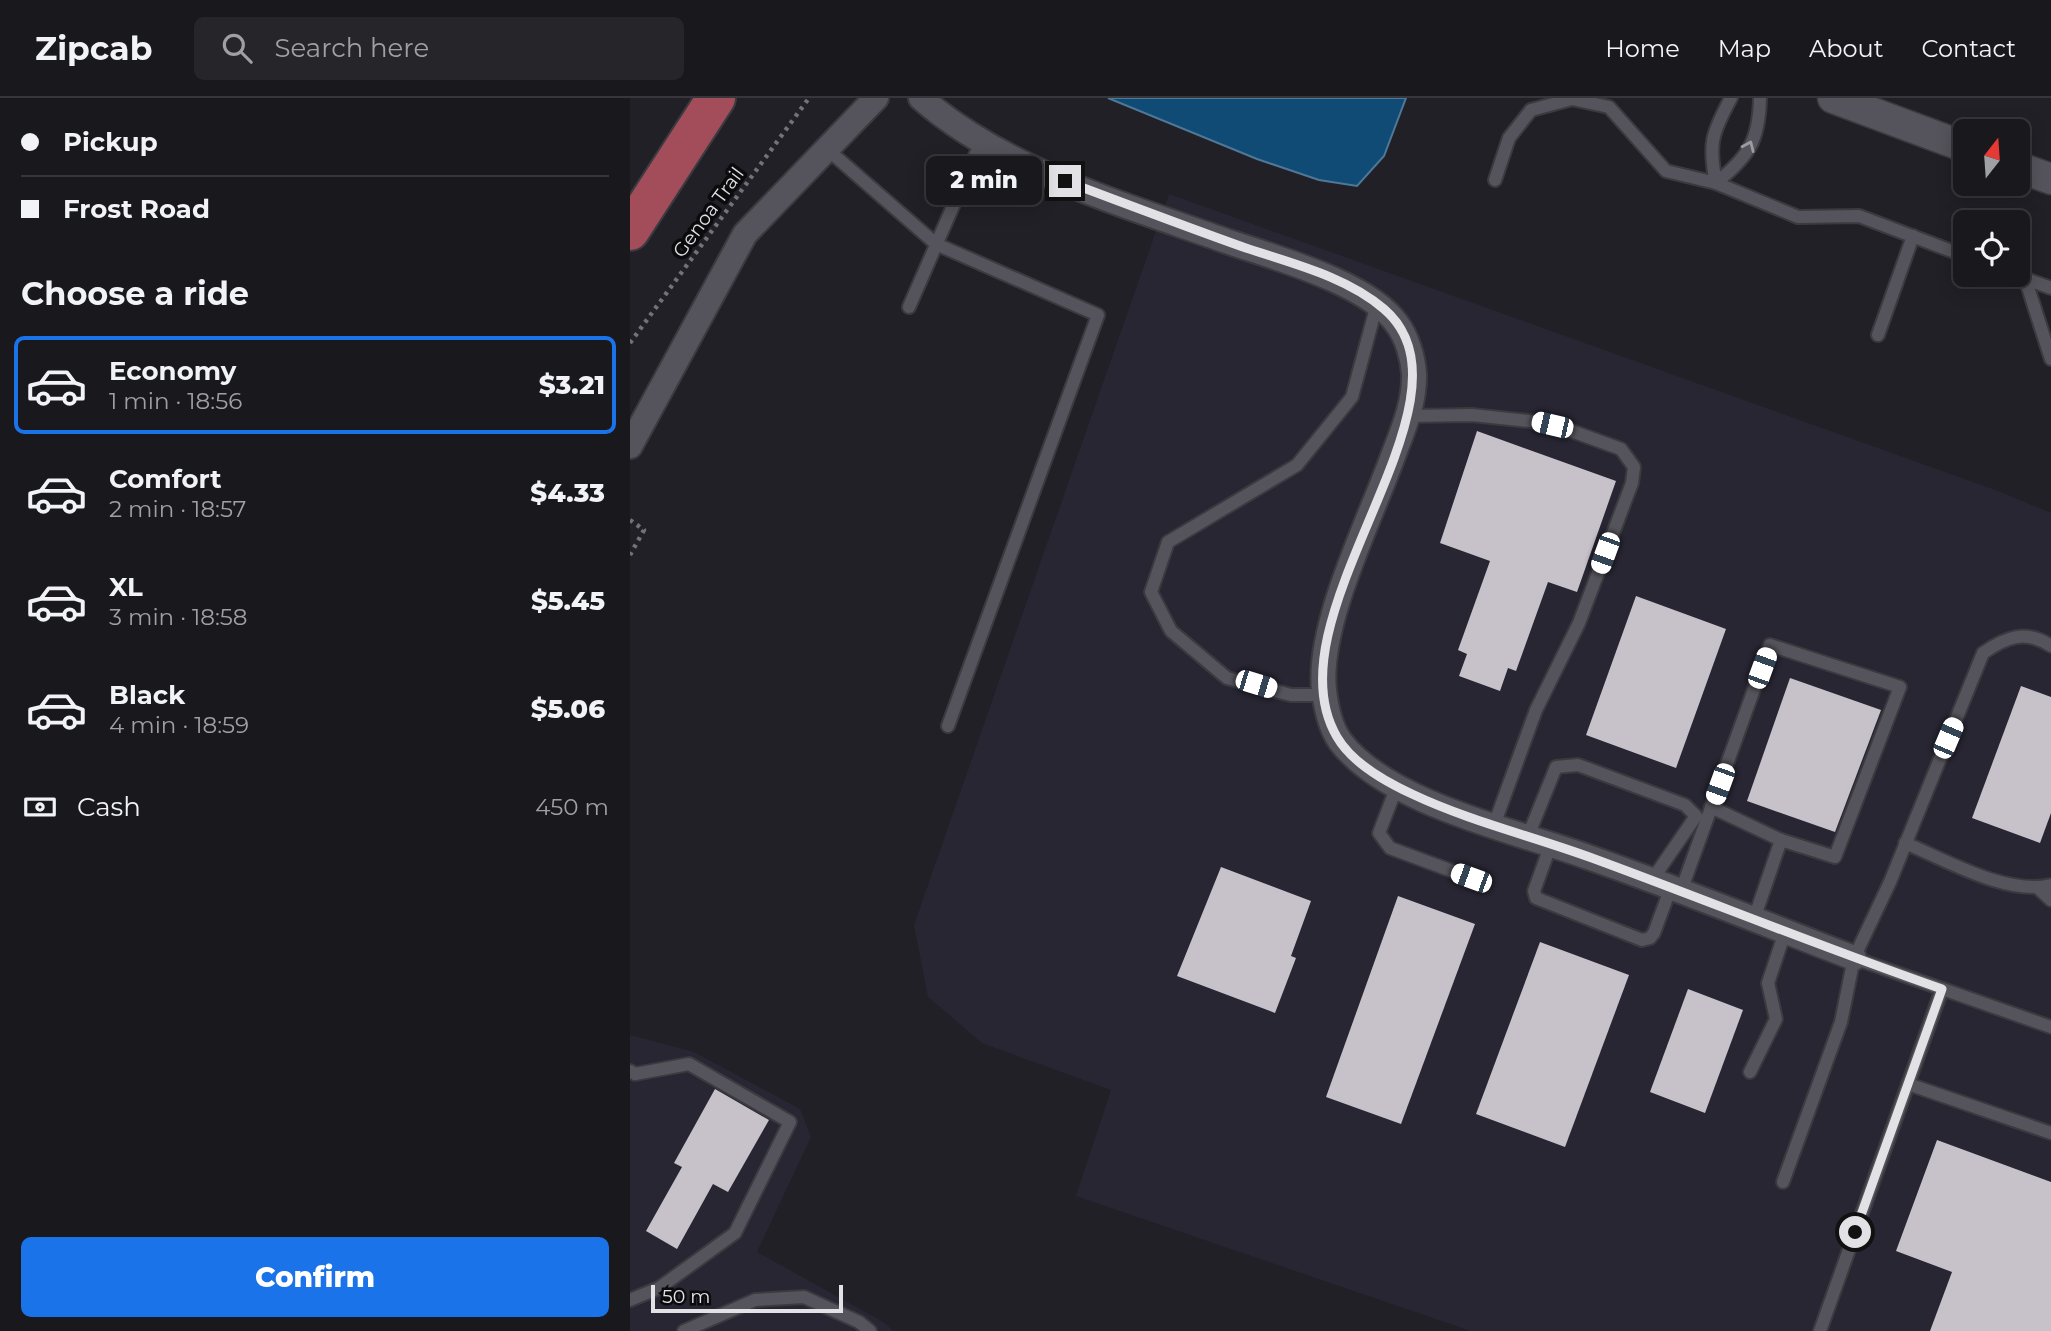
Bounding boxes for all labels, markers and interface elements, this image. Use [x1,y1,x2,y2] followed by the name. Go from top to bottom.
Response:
[194,17,684,80] search box
[35,28,152,68] text: Zipcab
[218,29,256,67] icon: search
[274,32,429,64] text: Search here
[1605,34,1680,63] text: Home
[1718,34,1771,63] text: Map
[1809,34,1883,63] text: About
[1921,34,2016,63] text: Contact
[1953,119,2030,196] north arrow
[1953,119,2030,287] map controls
[63,126,158,158] text: Pickup
[1741,141,1755,153] one-way arrow
[925,156,1040,206] callout: 2 min
[668,163,749,262] street label: Genoa Trail
[1049,165,1081,197] route end
[950,166,1018,194] text: 2 min
[63,193,210,225] text: Frost Road
[1953,210,2030,287] button: locate
[21,274,249,313] text: Choose a ride
[25,354,88,417] icon: car
[109,355,236,387] text: Economy
[539,369,605,401] text: $3.21
[109,387,242,415] text: 1 min · 18:56
[1530,410,1575,440] car
[25,462,88,525] icon: car
[109,463,221,495] text: Comfort
[530,477,605,509] text: $4.33
[109,495,246,523] text: 2 min · 18:57
[1588,530,1623,576] car
[25,570,88,633] icon: car
[109,571,143,603] text: XL
[531,585,605,617] text: $5.45
[109,603,248,631] text: 3 min · 18:58
[1745,645,1780,691] car
[1233,668,1280,700] car
[25,678,88,741] icon: car
[109,679,185,711] text: Black
[531,693,605,725] text: $5.06
[109,711,249,739] text: 4 min · 18:59
[1931,715,1966,761] car
[1703,761,1738,807] car
[21,788,59,826] icon: cash
[77,791,141,823] text: Cash
[535,793,609,821] text: 450 m
[1448,861,1495,895] car
[1839,1216,1871,1248] route start
[21,1237,609,1317] button: Confirm
[651,1282,844,1314] scale bar
[662,1285,710,1308] text: 50 m

